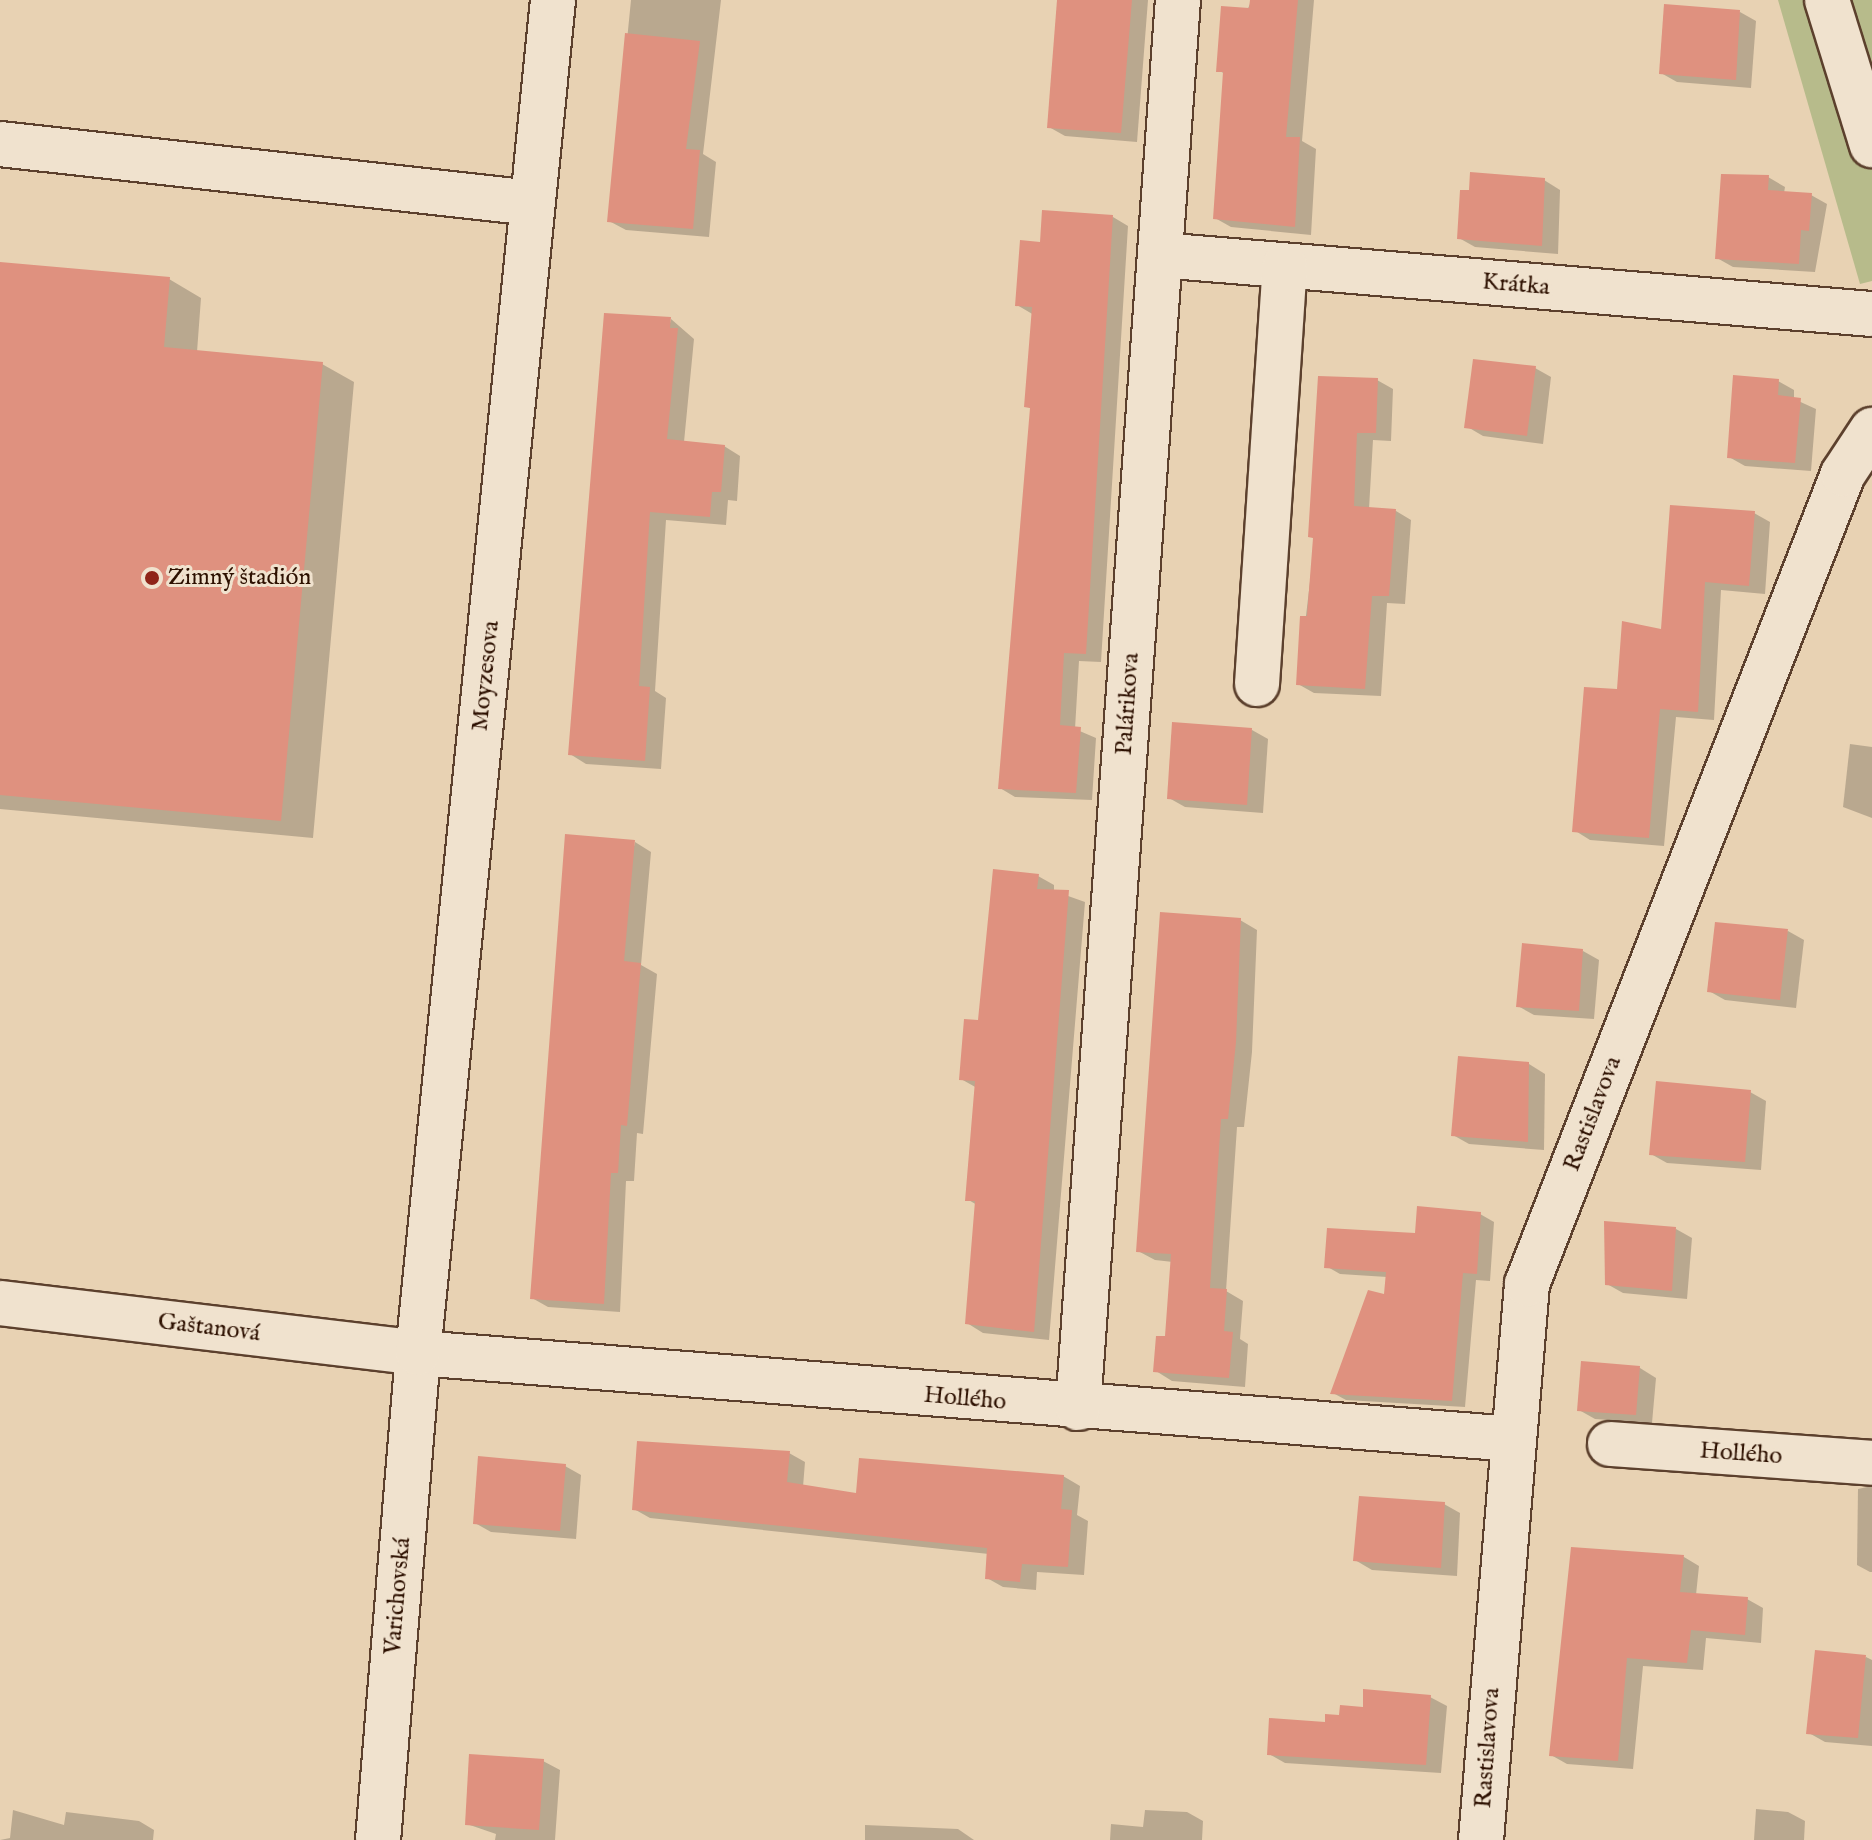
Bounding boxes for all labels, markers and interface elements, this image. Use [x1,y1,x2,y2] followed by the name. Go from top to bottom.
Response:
[1481,268,1551,302] street label: Krátka
[168,564,311,592] place label: Zimný štadión
[143,569,161,587] marker: Zimný štadión
[466,619,506,733] street label: Moyzesova
[1110,652,1146,756] street label: Palárikova
[1558,1052,1628,1176] street label: Rastislavova
[156,1307,262,1349] street label: Gaštanová
[923,1381,1007,1417] street label: Hollého
[1699,1437,1783,1471] street label: Hollého
[379,1536,417,1656] street label: Varichovská
[1469,1687,1507,1809] street label: Rastislavova

